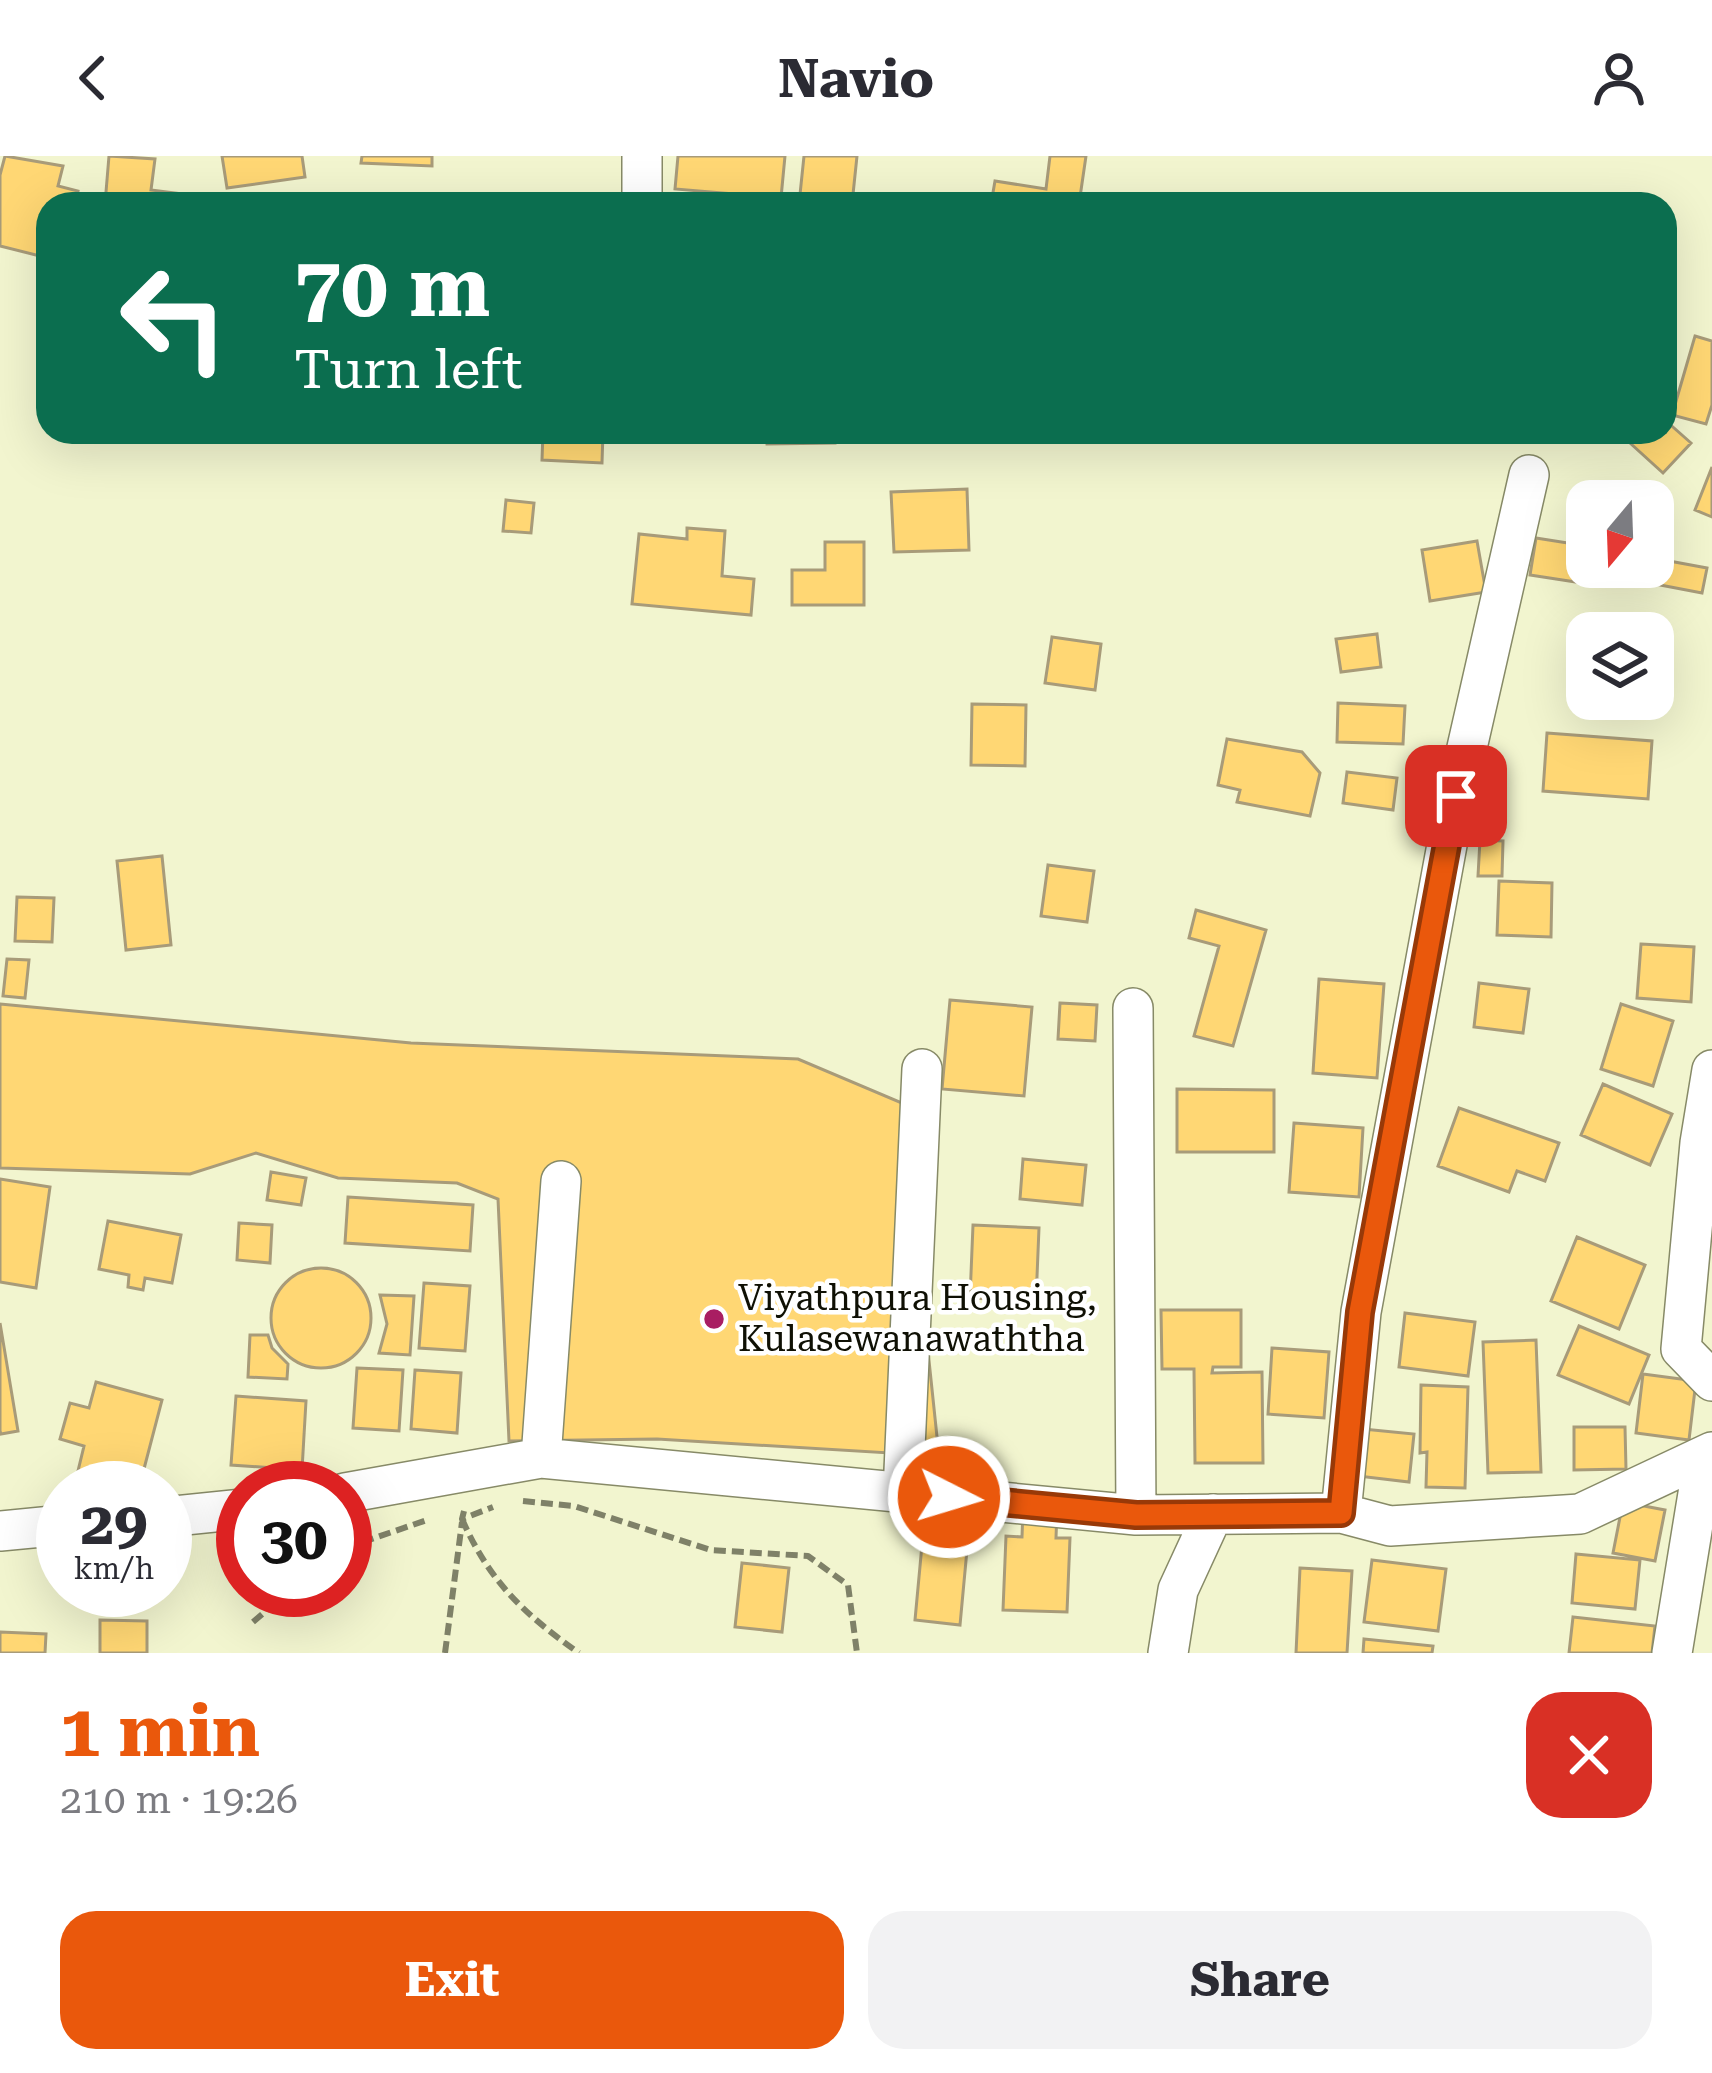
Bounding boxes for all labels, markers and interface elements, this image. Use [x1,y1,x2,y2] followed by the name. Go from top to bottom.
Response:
[60,45,126,111] icon: back
[1586,45,1652,111] icon: person
[778,47,934,110] text: Navio
[294,238,490,336] text: 70 m
[96,240,252,396] icon: left
[294,338,522,401] text: Turn left
[1566,480,1674,588] north arrow
[1566,480,1674,720] map controls
[1566,612,1674,720] button: layers
[1405,745,1507,847] pin
[1423,763,1489,829] icon: arrive
[738,1277,1097,1360] place label: Viyathpura Housing, Kulasewanawaththa
[701,1306,727,1332] marker: Viyathpura Housing, Kulasewanawaththa
[886,1434,1012,1560] position arrow
[216,1461,372,1617] speed limit sign: 30
[80,1488,148,1559] text: 29
[74,1551,154,1586] text: km/h
[60,1689,260,1774] text: 1 min
[1526,1692,1652,1818] button: close
[60,1777,298,1823] text: 210 m · 19:26
[60,1911,844,2049] button: Exit
[868,1911,1652,2049] button: Share

